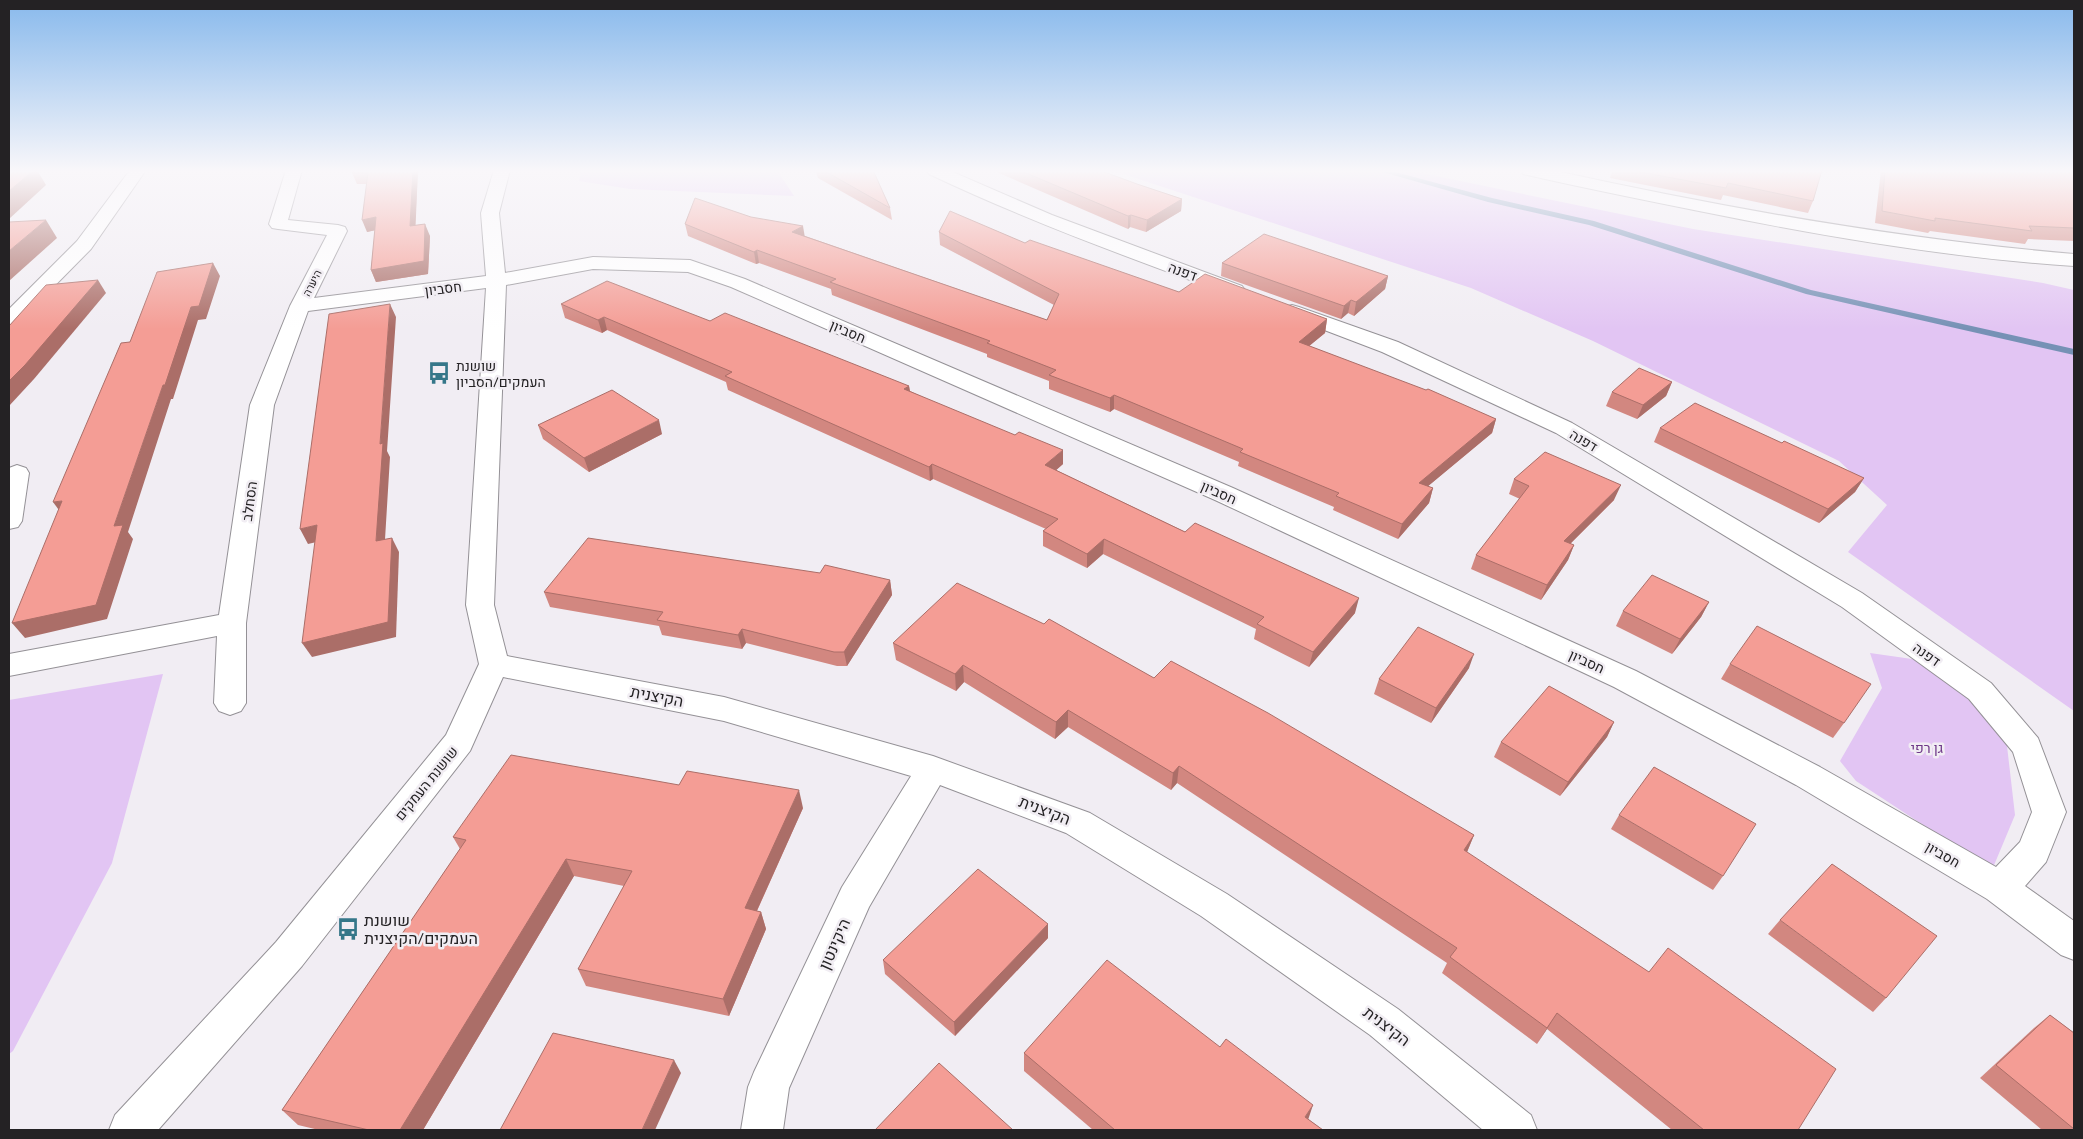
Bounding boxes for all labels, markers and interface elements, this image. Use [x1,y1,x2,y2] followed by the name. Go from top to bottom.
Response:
[1166,256,1200,286] street label: דפנה
[299,267,325,299] street label: היערה
[423,275,463,301] street label: חסביון
[827,314,869,348] street label: חסביון
[456,355,546,392] place label: שושנת העמקים/הסביון
[426,360,452,386] bus stop icon: שושנת העמקים/הסביון
[1566,423,1602,457] street label: דפנה
[1198,475,1240,509] street label: חסביון
[236,480,262,522] street label: הסחלב
[1909,637,1945,671] street label: דפנה
[1566,644,1608,678] street label: חסביון
[628,679,686,713] street label: הקיצנית
[1911,737,1943,758] park label: גן רפי
[389,741,463,825] street label: שושנת העמקים
[1016,789,1074,831] street label: הקיצנית
[1922,836,1964,872] street label: חסביון
[364,908,478,950] place label: שושנת העמקים/הקיצנית
[812,914,856,974] street label: היקינטון
[335,916,361,942] bus stop icon: שושנת העמקים/הקיצנית
[1358,1000,1416,1052] street label: הקיצנית

